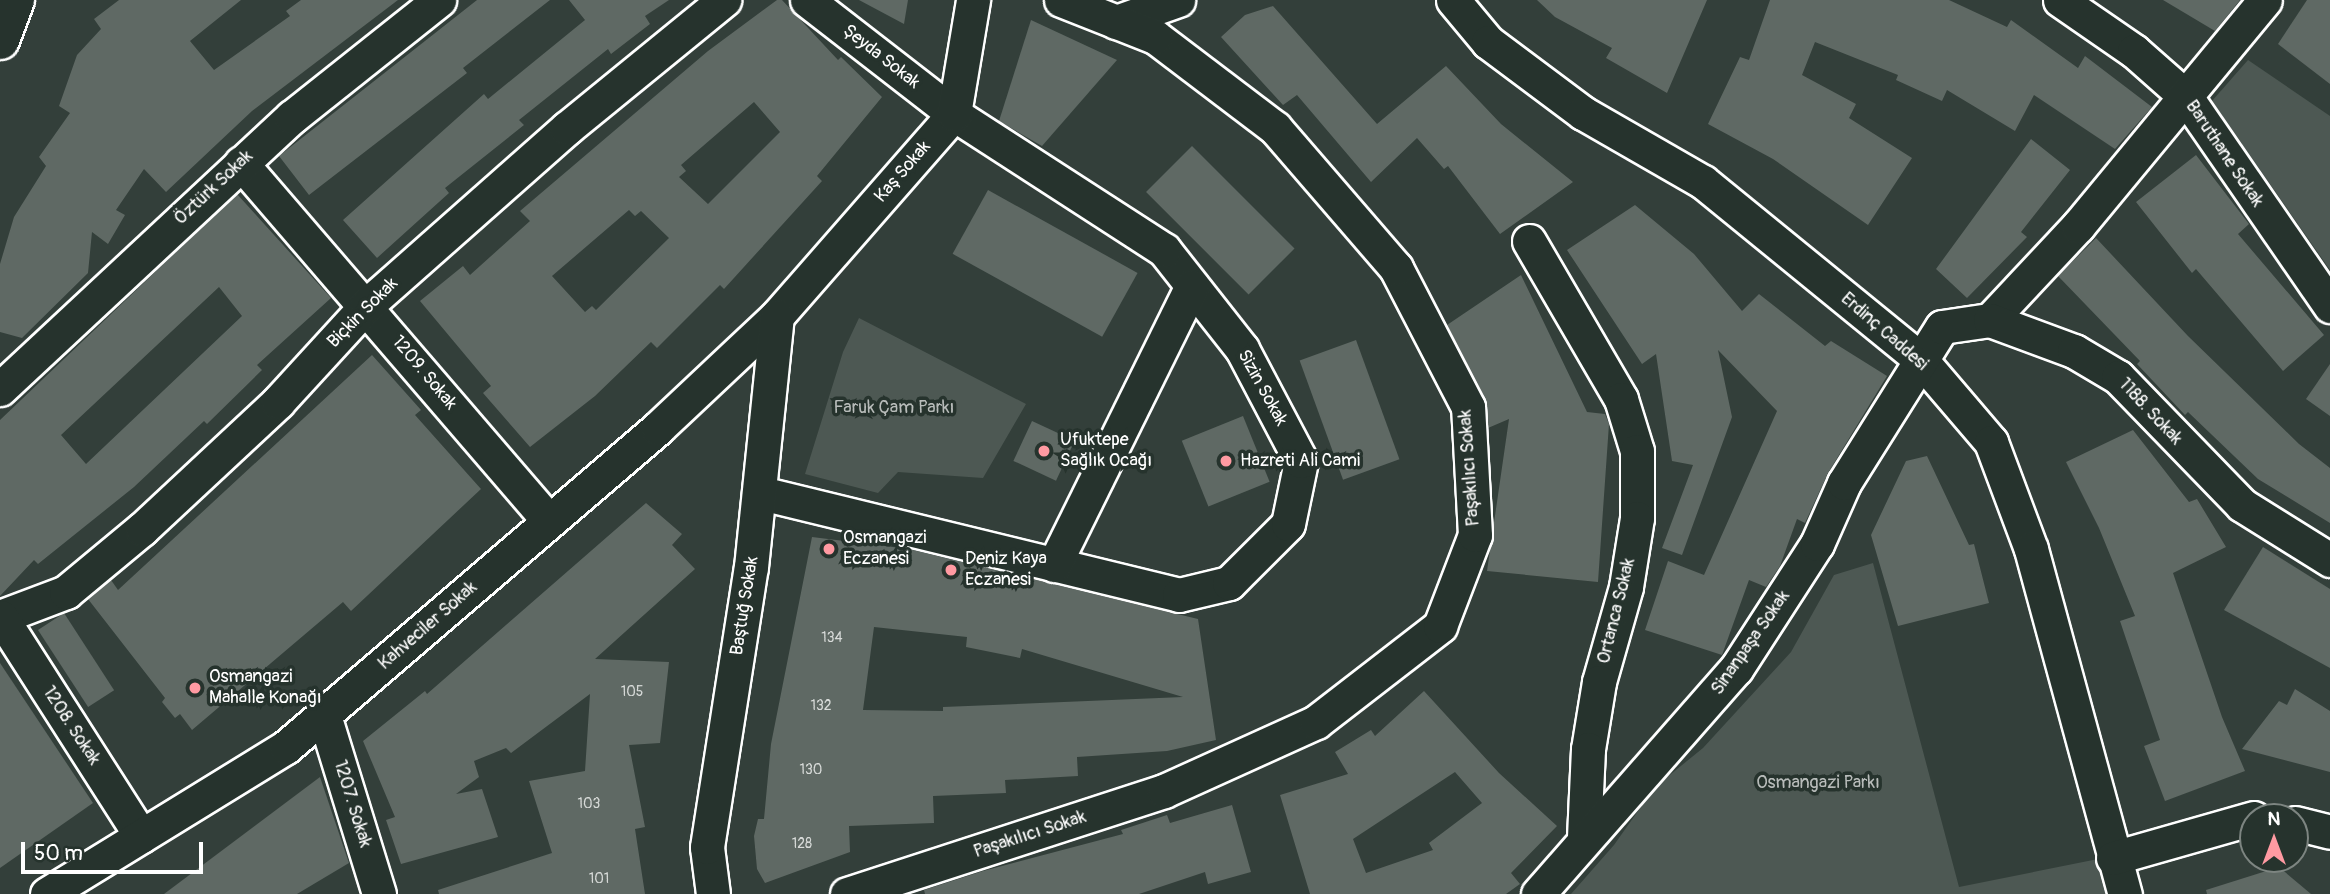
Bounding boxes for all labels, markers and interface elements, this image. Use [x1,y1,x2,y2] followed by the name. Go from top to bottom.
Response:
[838,20,924,94] street label: Şeyda Sokak
[2180,97,2268,211] street label: Baruthane Sokak
[870,137,936,207] street label: Kaş Sokak
[170,146,258,230] street label: Öztürk Sokak
[323,273,403,353] street label: Biçkin Sokak
[1836,288,1932,376] street label: Erdinç Caddesi
[387,332,461,414] street label: 1209. Sokak
[1232,346,1292,430] street label: Sizin Sokak
[2114,374,2186,450] street label: 1188. Sokak
[834,397,954,419] park label: Faruk Çam Parkı
[1455,409,1485,527] street label: Paşakılıcı Sokak
[1060,430,1152,472] place label: Ufuktepe Sağlık Ocağı
[1034,441,1054,461] marker: Ufuktepe Sağlık Ocağı
[1240,450,1360,472] place label: Hazreti Ali Cami
[1218,453,1234,469] marker: Hazreti Ali Cami
[843,528,926,570] place label: Osmangazi Eczanesi
[821,541,837,557] marker: Osmangazi Eczanesi
[965,549,1047,592] place label: Deniz Kaya Eczanesi
[727,555,763,657] street label: Baştuğ Sokak
[1593,556,1641,666] street label: Ortanca Sokak
[943,562,959,578] marker: Deniz Kaya Eczanesi
[374,577,482,675] street label: Kahveciler Sokak
[1707,587,1795,699] street label: Sinanpaşa Sokak
[821,630,843,646] house number: 134
[209,667,322,710] place label: Osmangazi Mahalle Konağı
[187,680,203,696] marker: Osmangazi Mahalle Konağı
[37,682,105,770] street label: 1208. Sokak
[621,684,643,700] house number: 105
[810,698,832,714] house number: 132
[328,758,376,850] street label: 1207. Sokak
[800,762,822,778] house number: 130
[1756,772,1880,794] park label: Osmangazi Parkı
[578,796,600,812] house number: 103
[2239,803,2309,873] north arrow
[971,807,1089,863] street label: Paşakılıcı Sokak
[2268,807,2280,831] text: N
[24,828,206,872] scale bar
[792,836,812,852] house number: 128
[34,840,83,867] text: 50 m
[589,871,609,887] house number: 101

